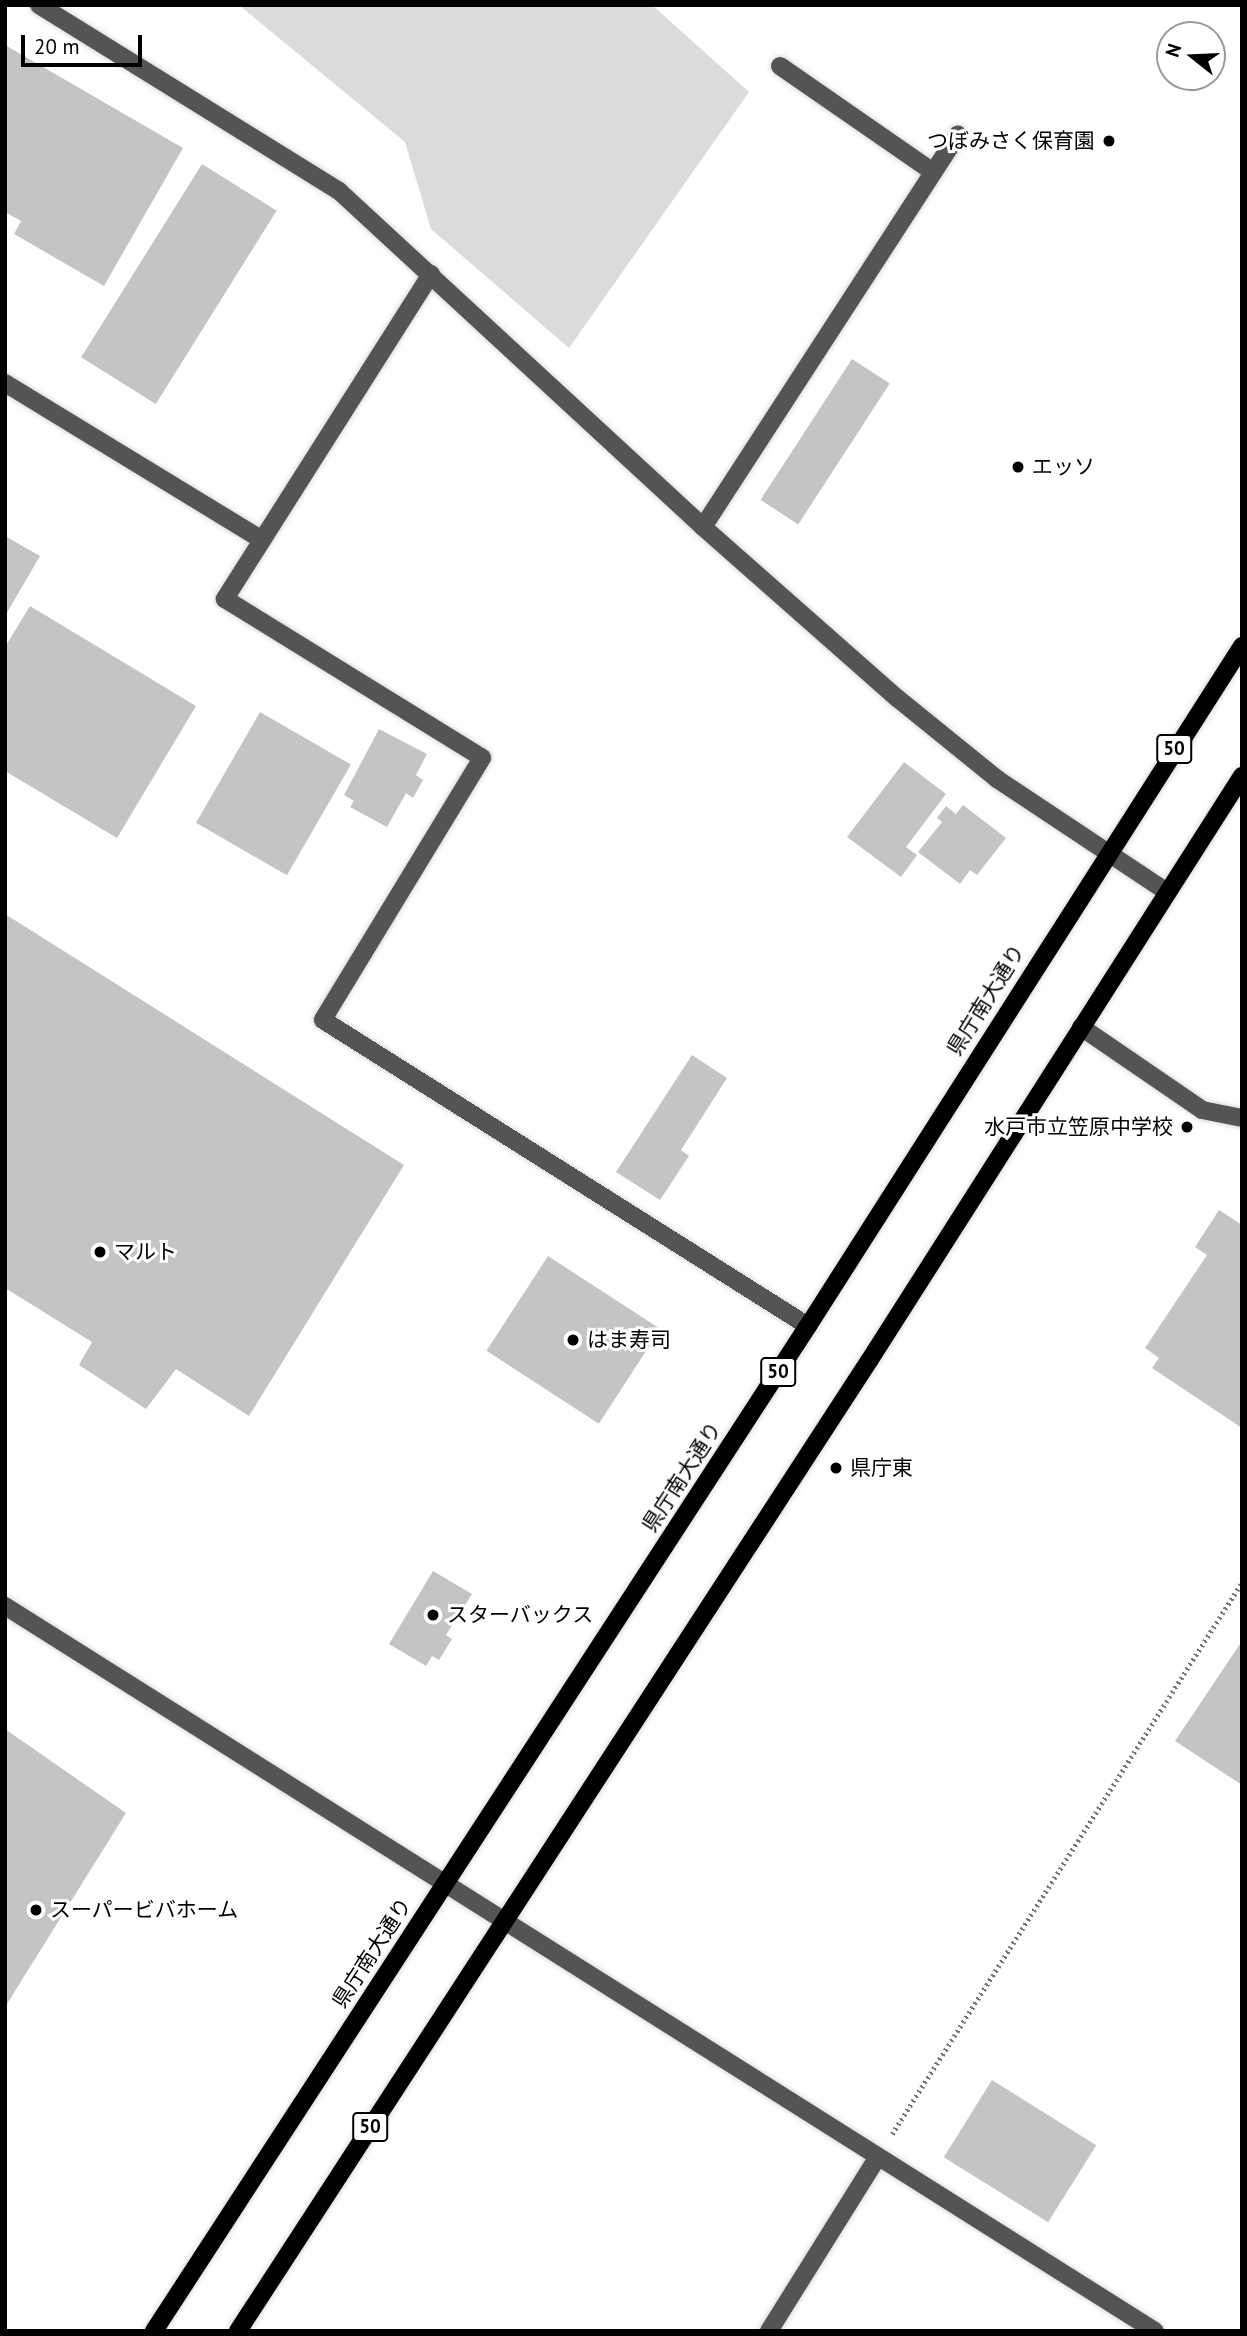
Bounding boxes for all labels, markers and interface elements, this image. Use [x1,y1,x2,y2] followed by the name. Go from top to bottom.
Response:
[24,21,145,65] scale bar
[1156,21,1226,91] north arrow
[34,33,80,60] text: 20 m
[1160,40,1186,60] text: N
[927,128,1095,154] place label: つぼみさく保育園
[1101,133,1117,149] marker: つぼみさく保育園
[1032,454,1095,480] place label: エッソ
[1010,459,1026,475] marker: エッソ
[1155,734,1193,764] road number: 50
[942,940,1030,1060] street label: 県庁南大通り
[984,1114,1173,1140] place label: 水戸市立笠原中学校
[1179,1119,1195,1135] marker: 水戸市立笠原中学校
[114,1239,177,1265] place label: マルト
[92,1244,108,1260] marker: マルト
[587,1327,671,1353] place label: はま寿司
[565,1332,581,1348] marker: はま寿司
[759,1356,797,1388] road number: 50
[637,1417,727,1537] street label: 県庁南大通り
[850,1455,913,1481] place label: 県庁東
[828,1460,844,1476] marker: 県庁東
[447,1602,594,1628] place label: スターバックス
[425,1607,441,1623] marker: スターバックス
[327,1893,417,2013] street label: 県庁南大通り
[50,1897,239,1923] place label: スーパービバホーム
[28,1902,44,1918] marker: スーパービバホーム
[351,2112,389,2142] road number: 50

